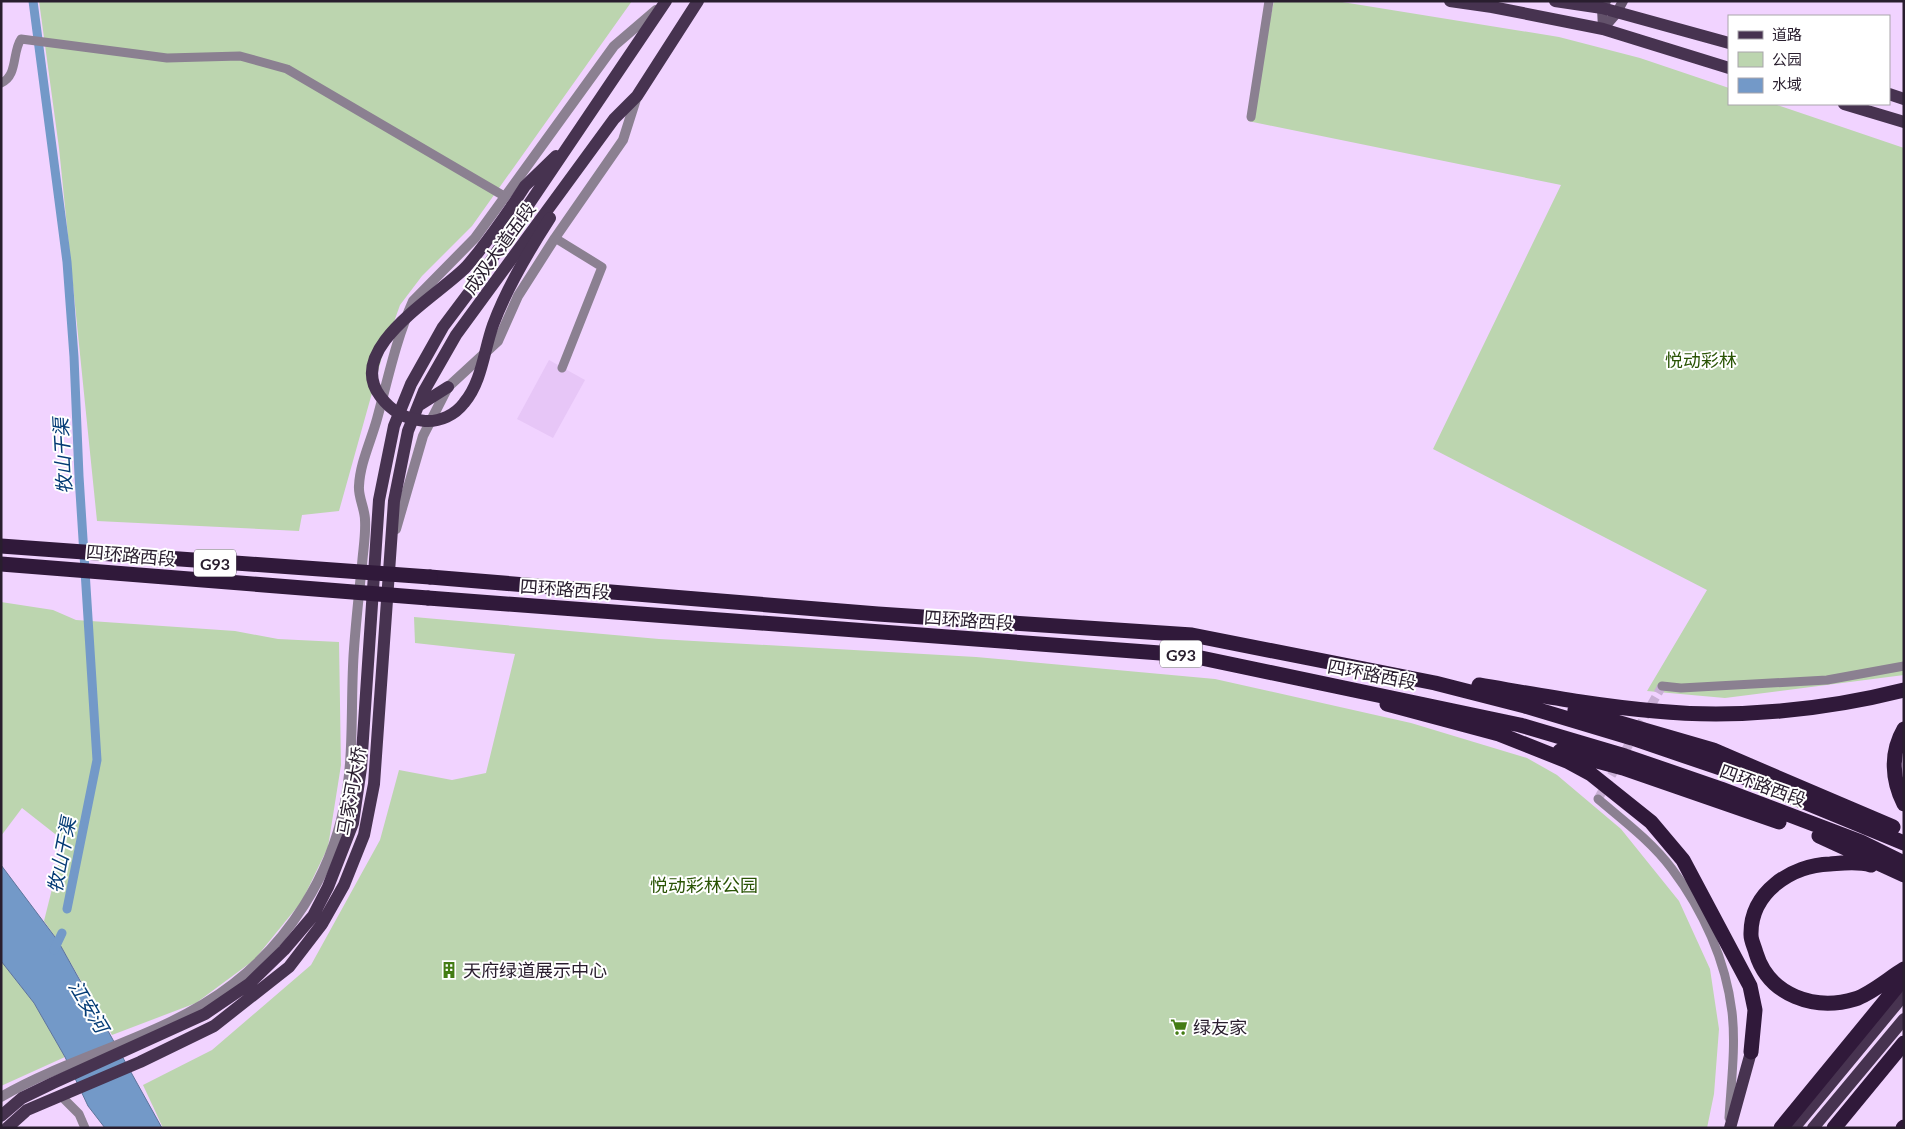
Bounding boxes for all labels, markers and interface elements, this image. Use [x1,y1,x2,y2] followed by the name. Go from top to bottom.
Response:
[1728,15,1890,105] legend
[1772,25,1802,43] text: 道路
[1772,50,1802,68] text: 公园
[1772,75,1802,93] text: 水域
[458,198,540,298] street label: 成双大道五段
[1665,349,1737,371] park label: 悦动彩林
[48,414,75,495] water label: 牧山干渠
[85,540,177,570] street label: 四环路西段
[194,550,236,576] road number: G93
[519,575,611,603] street label: 四环路西段
[923,606,1015,634] street label: 四环路西段
[1160,641,1202,668] road number: G93
[1326,655,1418,693] street label: 四环路西段
[332,745,370,837] street label: 马家河大桥
[1717,759,1809,811] street label: 四环路西段
[42,813,80,895] water label: 牧山干渠
[650,874,758,896] park label: 悦动彩林公园
[463,959,607,981] place label: 天府绿道展示中心
[439,960,459,980] building icon: 天府绿道展示中心
[64,976,116,1040] water label: 江安河
[1193,1016,1247,1038] place label: 绿友家
[1169,1017,1189,1037] supermarket icon: 绿友家

